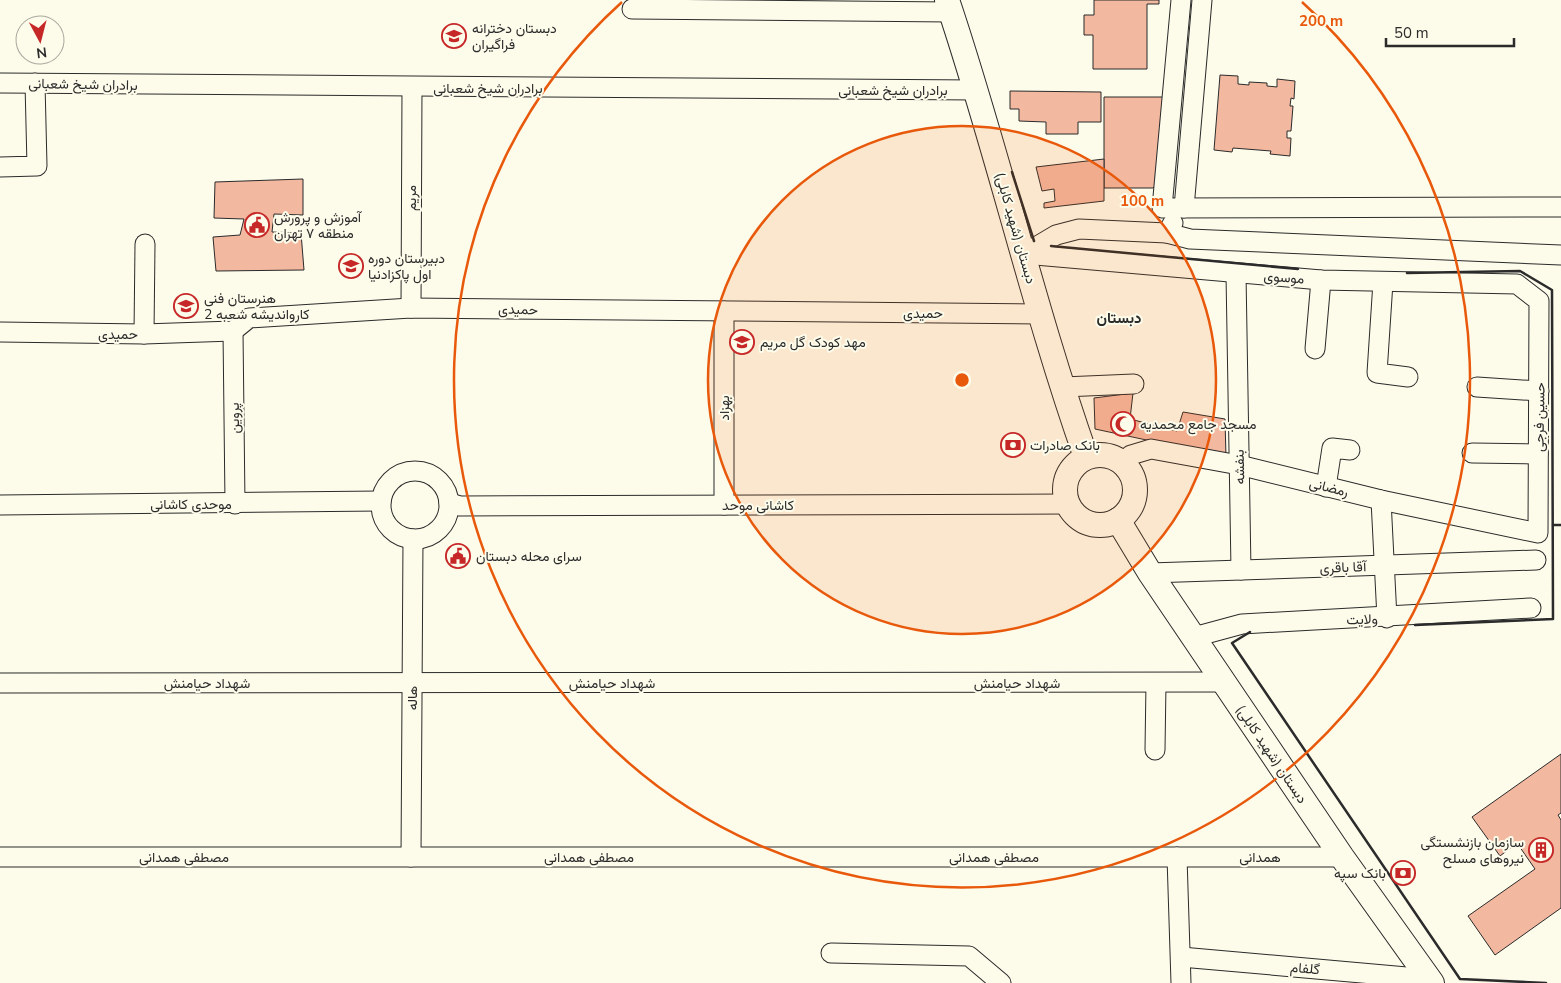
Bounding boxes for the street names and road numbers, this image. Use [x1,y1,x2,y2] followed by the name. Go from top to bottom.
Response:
[28,74,138,96] street label: برادران شیخ شعبانی
[433,79,543,99] street label: برادران شیخ شعبانی
[838,81,948,101] street label: برادران شیخ شعبانی
[990,170,1041,286] street label: دبستان (شهید کابلی)
[402,185,421,211] street label: مریم
[1263,267,1305,288] street label: موسوی
[498,300,538,319] street label: حمیدی
[903,304,943,323] street label: حمیدی
[98,325,138,344] street label: حمیدی
[1529,382,1550,452] street label: حسین فرجی
[715,395,734,421] street label: بهزاد
[225,402,244,434] street label: پروین
[1230,449,1249,485] street label: بنفشه
[1307,473,1351,502] street label: رمضانی
[150,495,232,514] street label: موحدی کاشانی
[722,496,794,515] street label: کاشانی موحد
[1319,557,1369,578] street label: آقا باقری
[1346,609,1378,630] street label: ولایت
[164,674,250,693] street label: شهداد حیامنش
[569,674,655,693] street label: شهداد حیامنش
[974,674,1060,693] street label: شهداد حیامنش
[403,685,422,710] street label: هاله
[1231,701,1312,808] street label: دبستان (شهید کابلی)
[139,848,229,867] street label: مصطفی همدانی
[544,848,634,867] street label: مصطفی همدانی
[949,848,1039,867] street label: مصطفی همدانی
[1239,848,1281,867] street label: همدانی
[1289,958,1321,979] street label: گلفام

